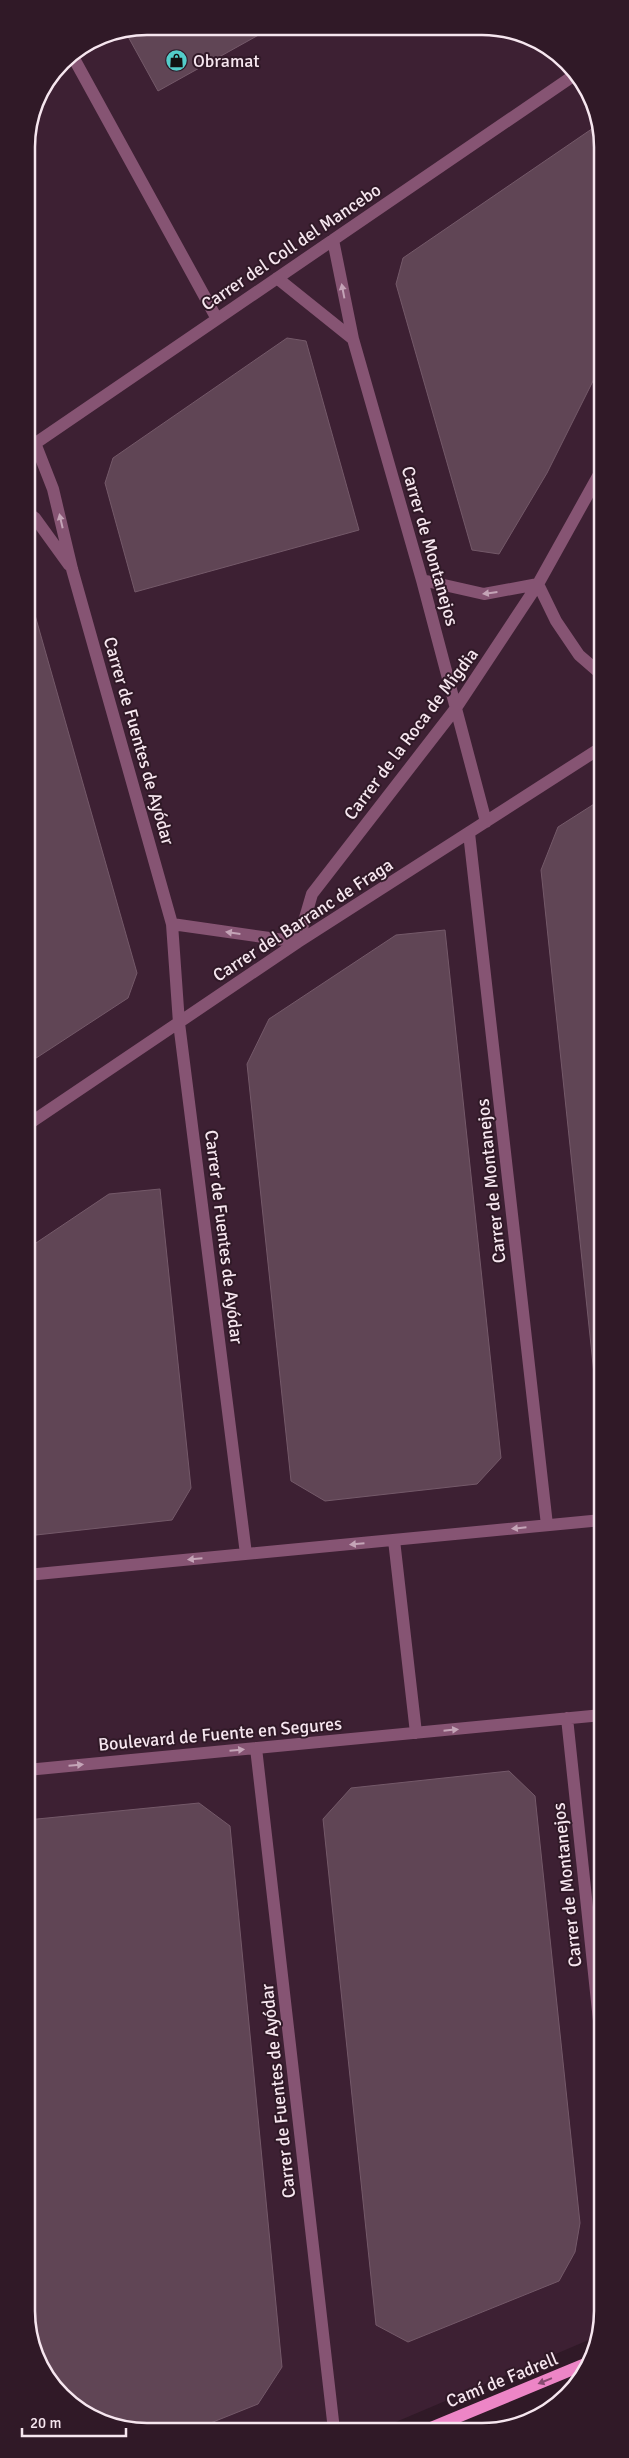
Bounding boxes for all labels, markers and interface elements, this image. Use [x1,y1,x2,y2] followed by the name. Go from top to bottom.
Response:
[165,49,189,73] shop icon: Obramat
[193,50,260,72] place label: Obramat
[197,179,385,315] street label: Carrer del Coll del Mancebo
[339,283,347,299] one-way arrow
[397,464,463,628] street label: Carrer de Montanejos
[57,514,65,529] one-way arrow
[481,589,497,597] one-way arrow
[99,634,179,848] street label: Carrer de Fuentes de Ayódar
[339,644,483,824] street label: Carrer de la Roca de Migdia
[209,853,397,987] street label: Carrer del Barranc de Fraga
[224,928,240,936] one-way arrow
[471,1098,511,1264] street label: Carrer de Montanejos
[200,1129,248,1346] street label: Carrer de Fuentes de Ayódar
[511,1524,527,1532] one-way arrow
[349,1540,365,1548] one-way arrow
[187,1555,203,1563] one-way arrow
[97,1712,343,1756] street label: Boulevard de Fuente en Segures
[444,1726,460,1734] one-way arrow
[230,1746,246,1754] one-way arrow
[68,1761,84,1769] one-way arrow
[547,1802,587,1968] street label: Carrer de Montanejos
[256,1982,300,2199] street label: Carrer de Fuentes de Ayódar
[443,2348,561,2412] street label: Camí de Fadrell
[537,2377,552,2385] one-way arrow
[22,2406,126,2438] scale bar
[30,2414,61,2432] text: 20 m

